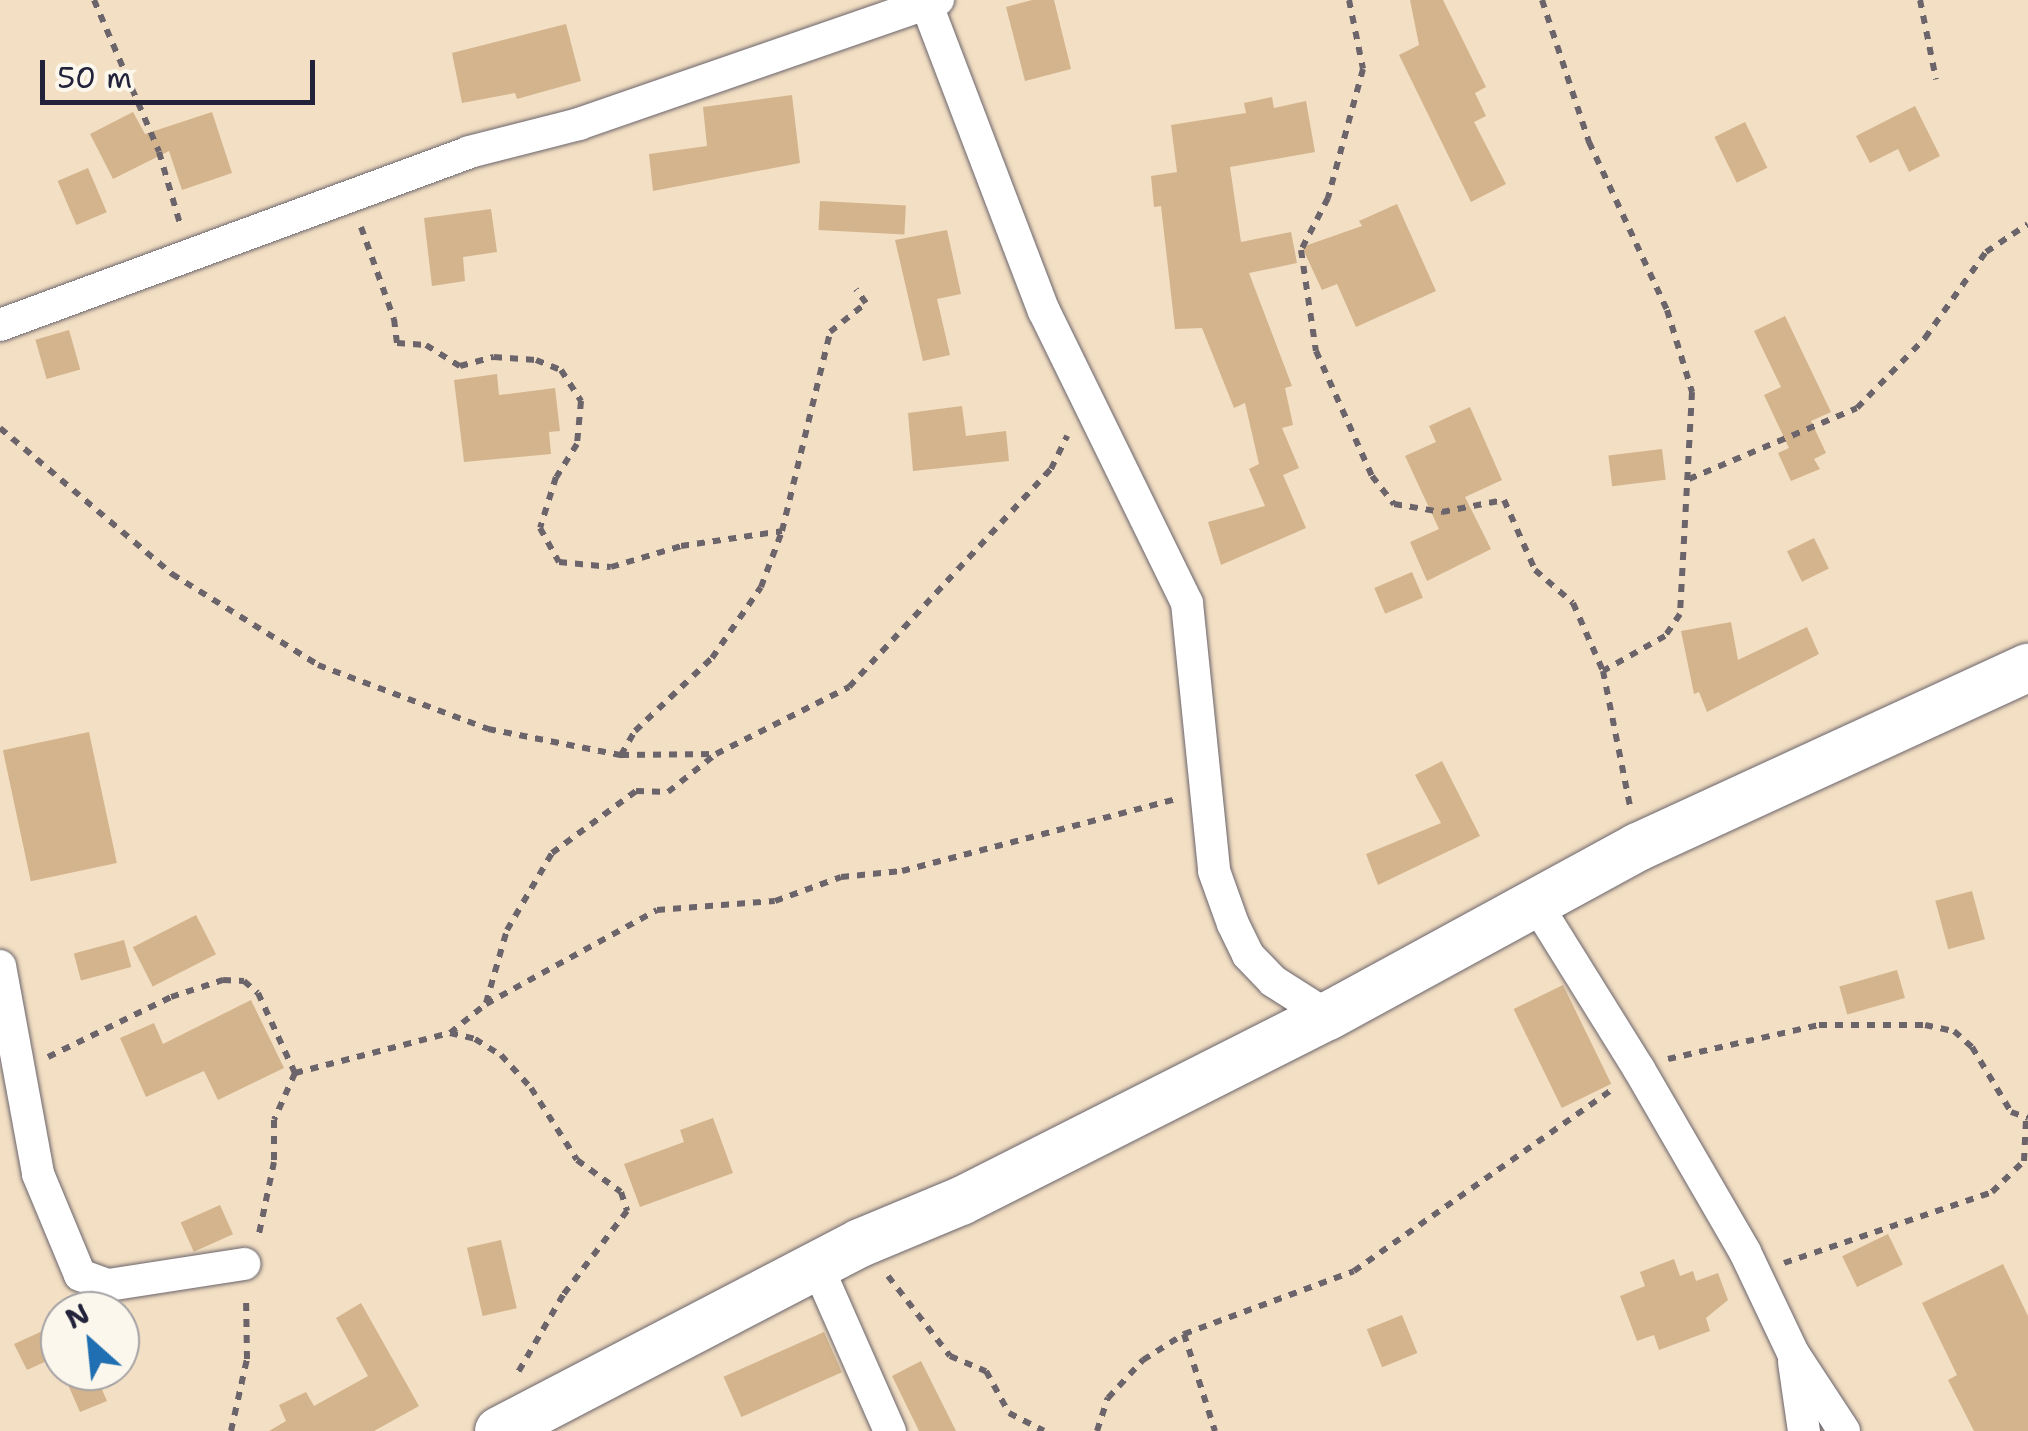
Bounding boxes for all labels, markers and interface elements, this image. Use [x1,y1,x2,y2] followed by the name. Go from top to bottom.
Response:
[45,40,320,102] scale bar
[57,57,132,98] text: 50 m
[40,1291,140,1391] north arrow
[59,1294,96,1338] text: N

